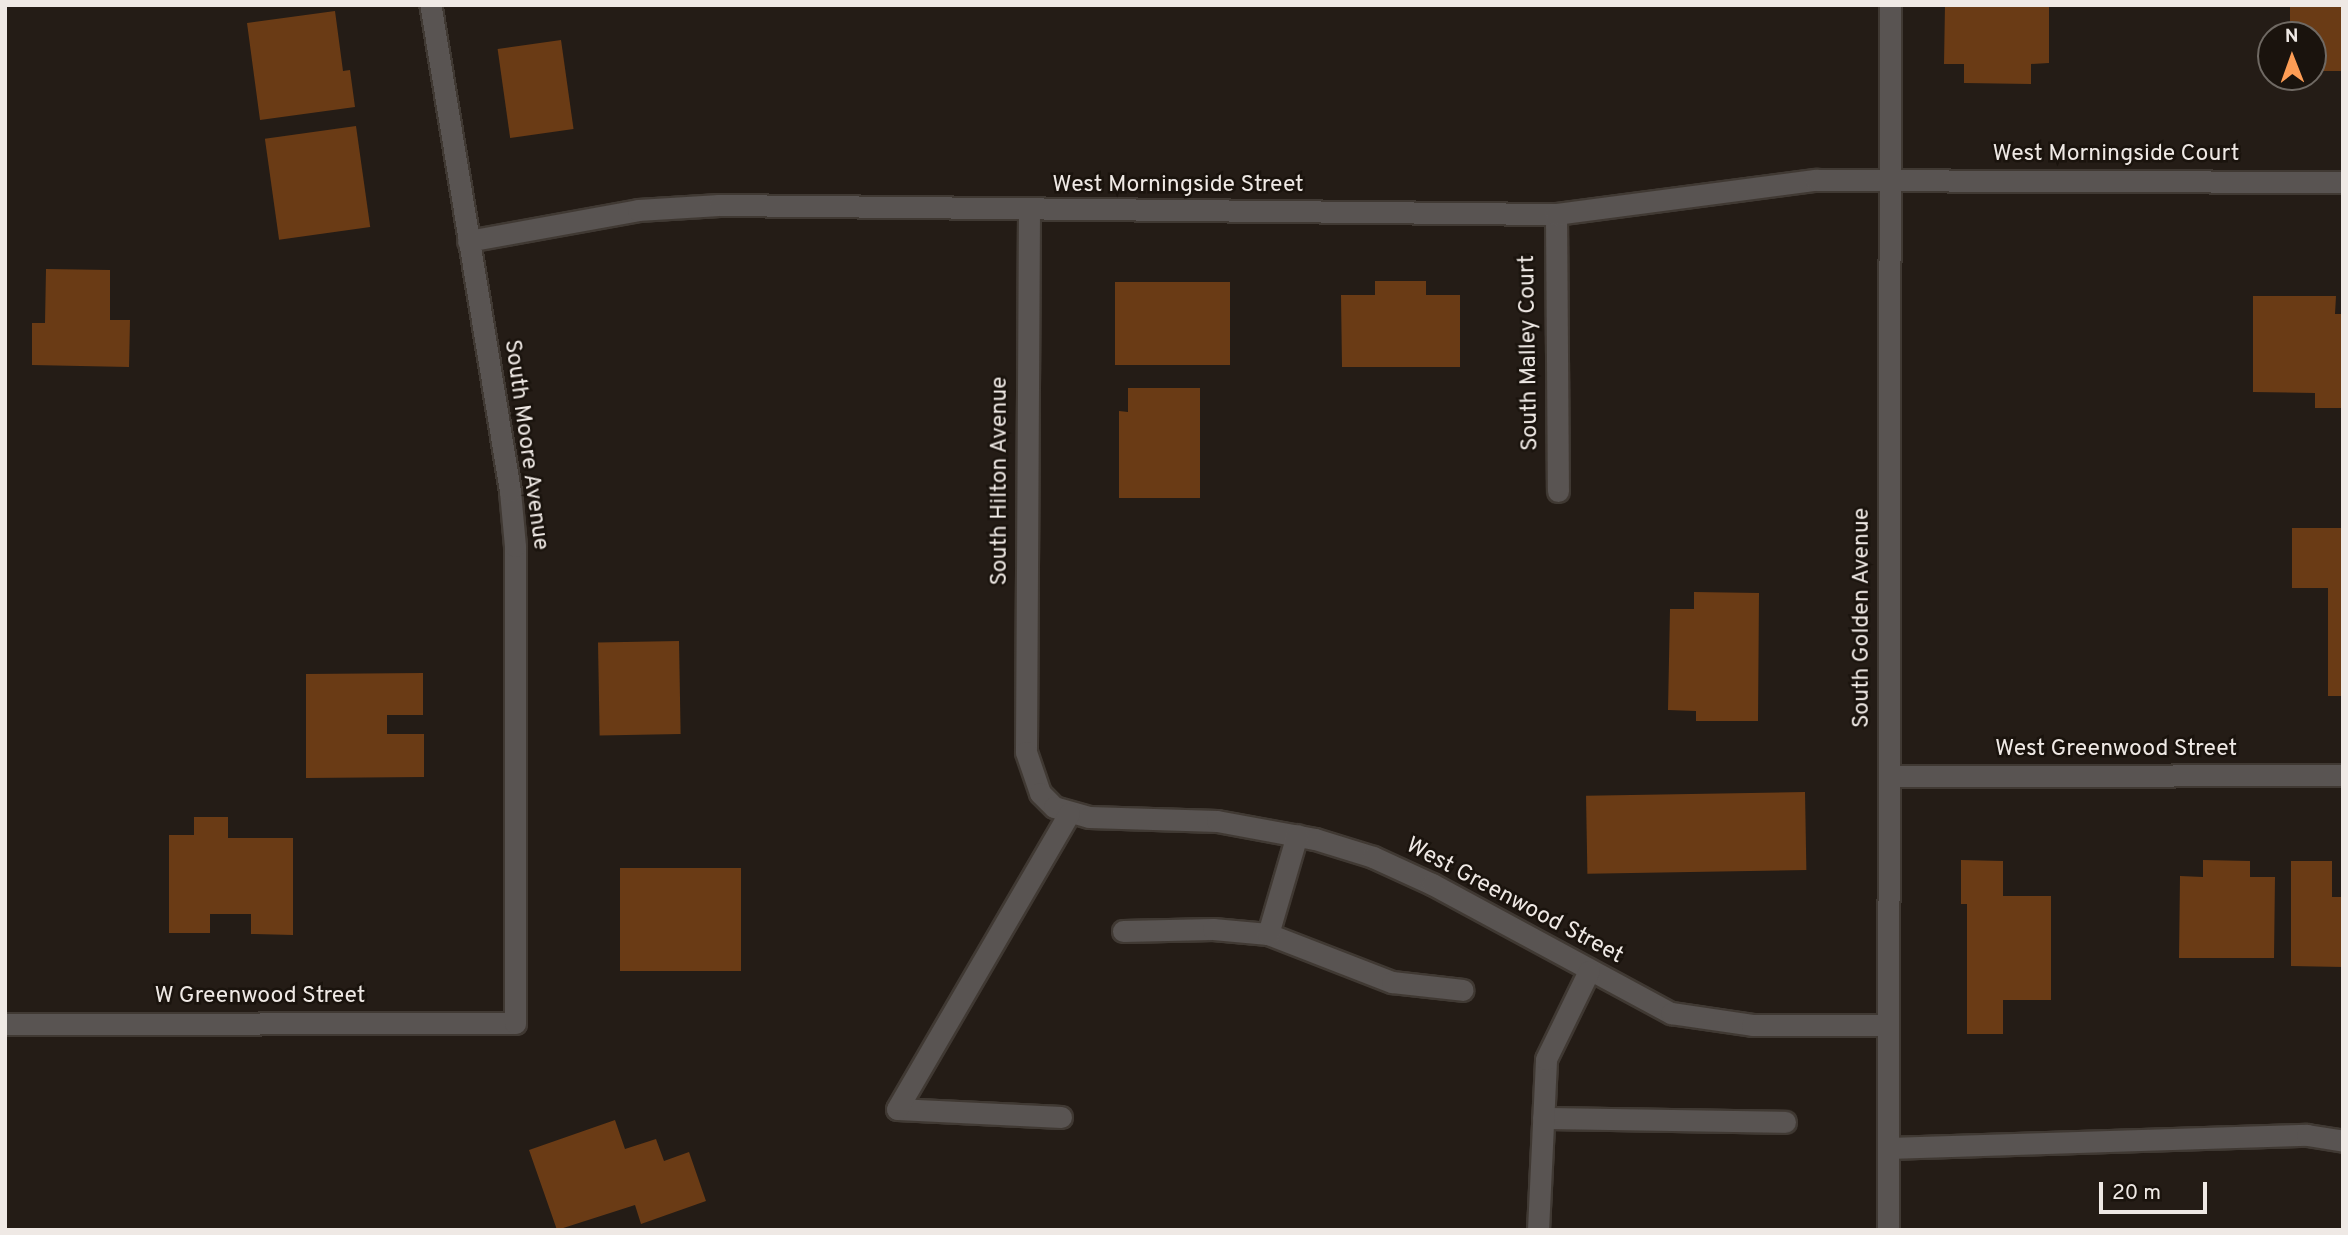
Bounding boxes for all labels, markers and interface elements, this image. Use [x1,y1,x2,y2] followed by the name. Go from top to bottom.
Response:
[2257,21,2327,91] north arrow
[2285,25,2299,49] text: N
[1992,141,2240,169] street label: West Morningside Court
[1052,172,1304,200] street label: West Morningside Street
[1514,255,1546,451] street label: South Malley Court
[496,338,554,552] street label: South Moore Avenue
[987,376,1015,586] street label: South Hilton Avenue
[1849,507,1877,729] street label: South Golden Avenue
[1995,736,2237,764] street label: West Greenwood Street
[1401,833,1627,971] street label: West Greenwood Street
[154,983,366,1011] street label: W Greenwood Street
[2103,1168,2212,1212] scale bar
[2112,1180,2161,1207] text: 20 m

